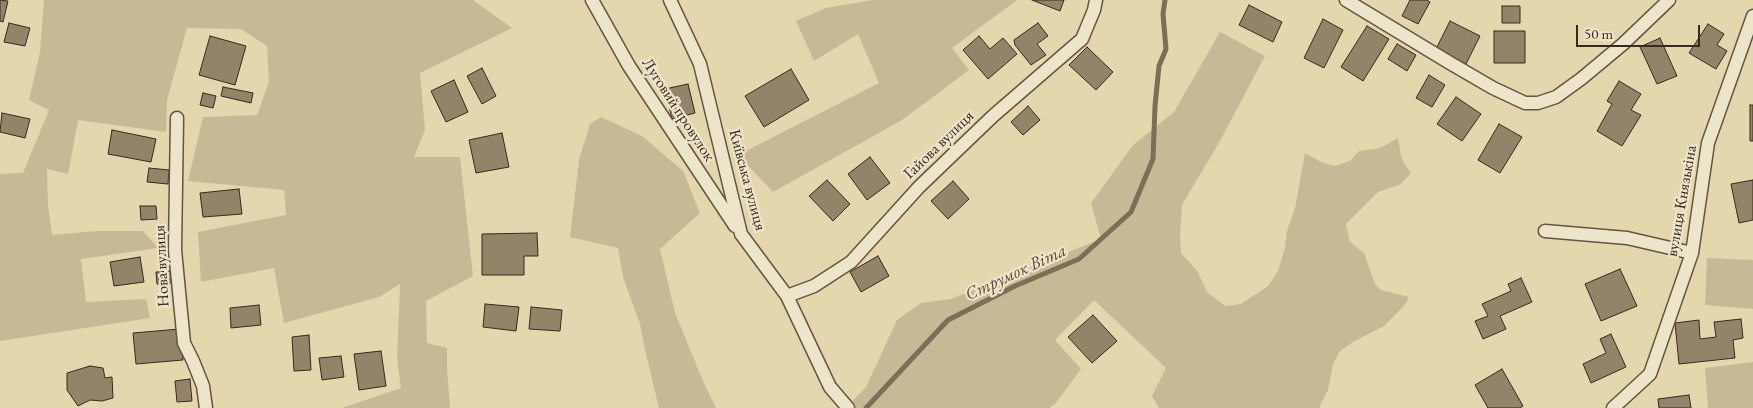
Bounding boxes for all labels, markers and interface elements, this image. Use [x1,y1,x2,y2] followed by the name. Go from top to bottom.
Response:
[1578,15,1702,47] scale bar
[1584,24,1613,43] text: 50 m
[637,55,719,165] street label: Луговий провулок
[900,107,978,183] street label: Гайова вулиця
[724,127,770,233] street label: Київська вулиця
[1663,144,1701,258] street label: вулиця Князькіна
[150,225,174,307] street label: Нова вулиця
[962,240,1070,306] water label: Струмок Віта

